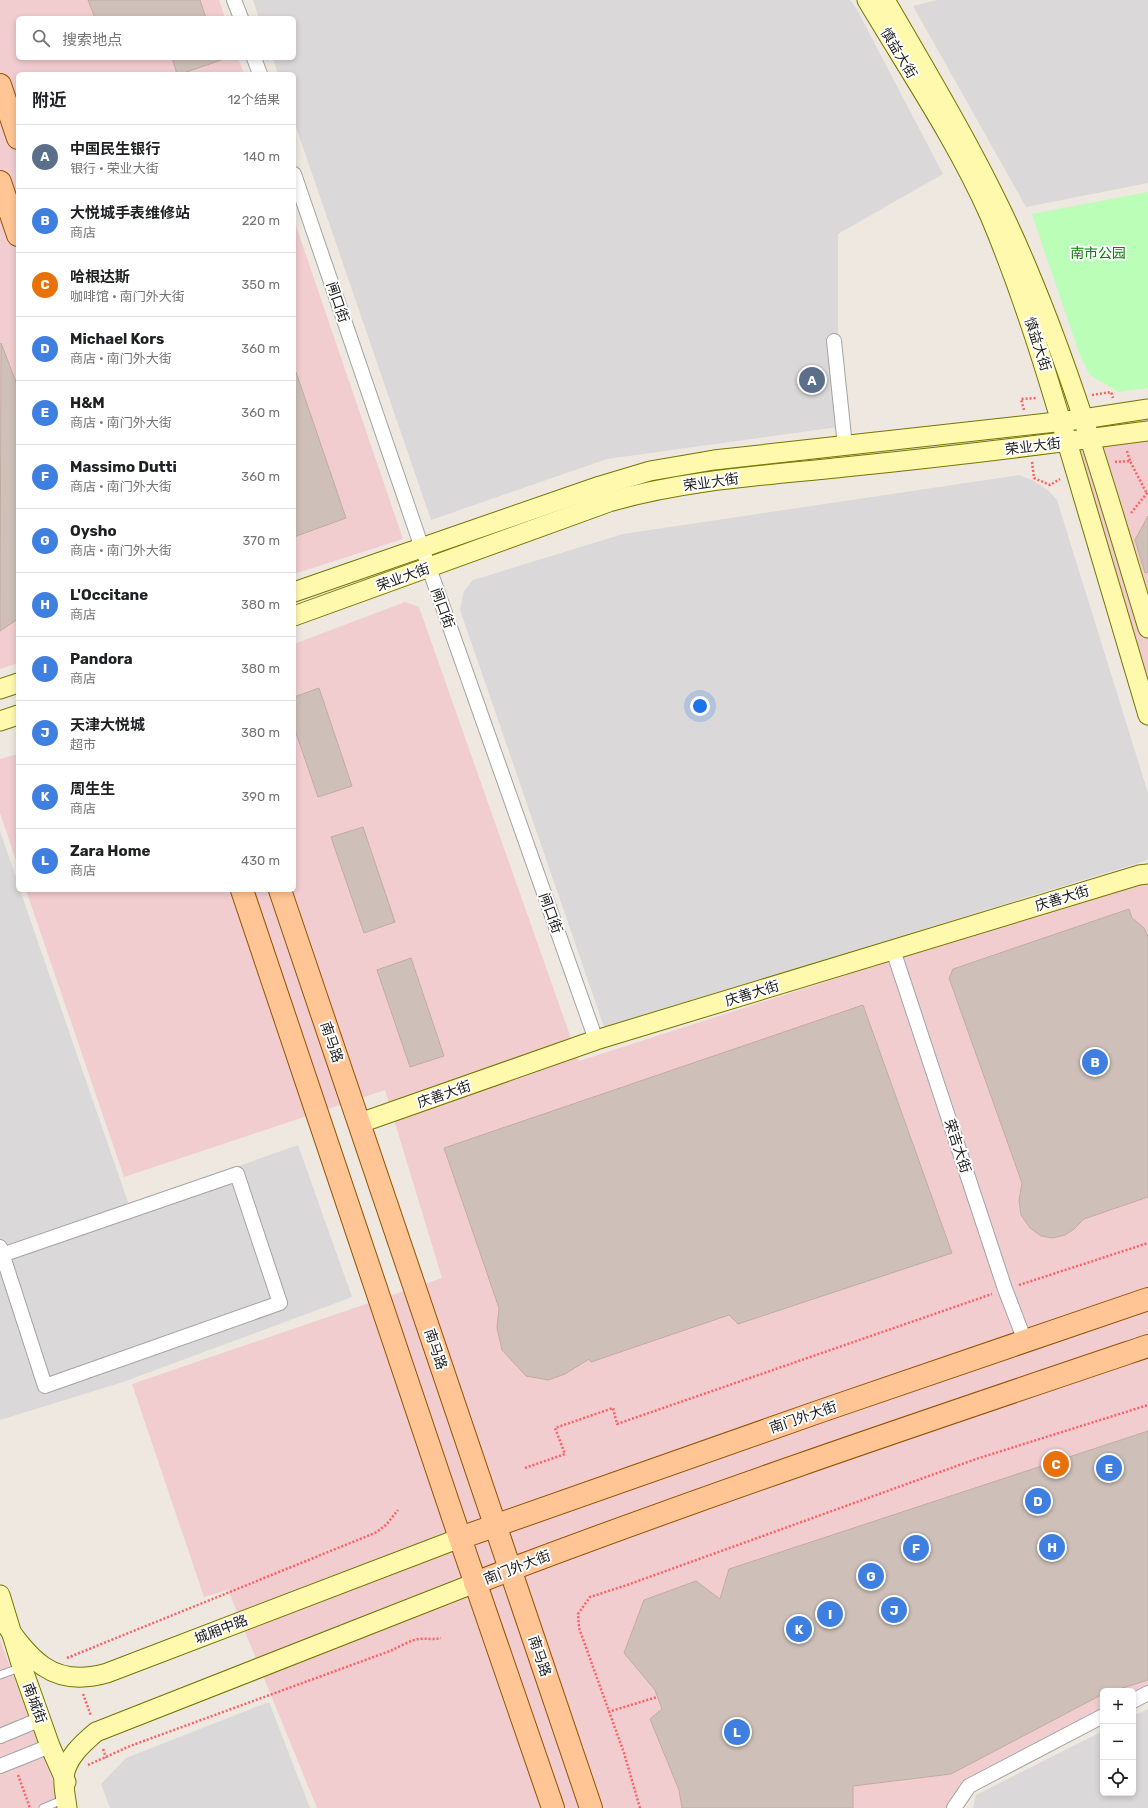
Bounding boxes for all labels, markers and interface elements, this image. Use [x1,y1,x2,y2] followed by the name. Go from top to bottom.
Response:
[16,16,296,60] search box
[877,25,920,82] street label: 慎益大街
[30,27,52,49] icon: search
[62,31,122,49] text: 搜索地点
[32,90,66,110] text: 附近
[228,92,280,107] text: 12个结果
[70,140,160,158] text: 中国民生银行
[40,149,50,164] text: A
[243,149,280,164] text: 140 m
[70,161,159,176] text: 银行 · 荣业大街
[70,204,190,222] text: 大悦城手表维修站
[40,213,50,228] text: B
[242,213,280,228] text: 220 m
[70,225,96,240] text: 商店
[1070,245,1126,262] park label: 南市公园
[70,268,130,286] text: 哈根达斯
[40,277,50,292] text: C
[241,277,280,292] text: 350 m
[323,280,352,325] street label: 闸口街
[70,289,185,304] text: 咖啡馆 · 南门外大街
[1021,315,1054,373] street label: 慎益大街
[70,330,164,348] text: Michael Kors
[40,341,50,356] text: D
[241,341,280,356] text: 360 m
[70,351,172,366] text: 商店 · 南门外大街
[799,365,825,395] pin: A
[70,394,105,412] text: H&M
[41,405,49,420] text: E
[241,405,280,420] text: 360 m
[70,415,172,430] text: 商店 · 南门外大街
[1004,435,1062,458] street label: 荣业大街
[70,458,177,476] text: Massimo Dutti
[41,469,49,484] text: F
[241,469,280,484] text: 360 m
[682,470,740,495] street label: 荣业大街
[70,479,172,494] text: 商店 · 南门外大街
[70,522,117,540] text: Oysho
[40,533,50,548] text: G
[243,533,280,548] text: 370 m
[70,543,172,558] text: 商店 · 南门外大街
[374,560,432,595] street label: 荣业大街
[70,586,148,604] text: L'Occitane
[427,586,458,631] street label: 闸口街
[40,597,50,612] text: H
[241,597,280,612] text: 380 m
[70,607,96,622] text: 商店
[70,650,133,668] text: Pandora
[43,661,47,676] text: I
[241,661,280,676] text: 380 m
[70,671,96,686] text: 商店
[690,696,710,716] your location
[70,716,145,734] text: 天津大悦城
[41,725,49,740] text: J
[241,725,280,740] text: 380 m
[70,737,96,752] text: 超市
[70,780,115,798] text: 周生生
[41,789,49,804] text: K
[241,789,280,804] text: 390 m
[70,801,96,816] text: 商店
[70,842,150,860] text: Zara Home
[41,853,49,868] text: L
[241,853,280,868] text: 430 m
[70,863,96,878] text: 商店
[1033,882,1091,915] street label: 庆善大街
[535,891,566,936] street label: 闸口街
[723,977,781,1010] street label: 庆善大街
[317,1020,346,1065] street label: 南马路
[1082,1047,1108,1077] pin: B
[415,1077,473,1112] street label: 庆善大街
[941,1117,974,1175] street label: 荣吉大街
[421,1327,450,1372] street label: 南马路
[767,1398,839,1437] street label: 南门外大街
[1043,1449,1069,1479] pin: C
[1096,1453,1122,1483] pin: E
[1025,1486,1051,1516] pin: D
[1039,1532,1065,1562] pin: H
[903,1533,929,1563] pin: F
[481,1547,553,1588] street label: 南门外大街
[858,1561,884,1591] pin: G
[881,1595,907,1625] pin: J
[817,1599,843,1629] pin: I
[192,1611,250,1647] street label: 城厢中路
[786,1614,812,1644] pin: K
[525,1634,554,1679] street label: 南马路
[19,1681,50,1726] street label: 南城街
[1100,1688,1136,1796] map controls
[1100,1688,1136,1724] button: +
[724,1717,750,1747] pin: L
[1100,1724,1136,1760] button: −
[1100,1760,1136,1796] button: locate

